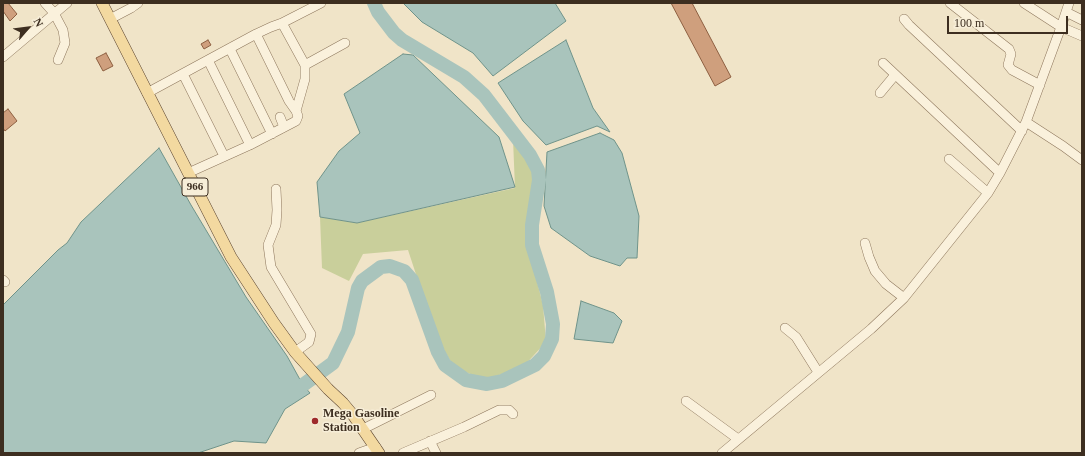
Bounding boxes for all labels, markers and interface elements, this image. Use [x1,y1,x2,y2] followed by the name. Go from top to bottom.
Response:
[8,8,48,48] north arrow
[949,8,1070,34] scale bar
[31,16,46,29] text: N
[954,16,984,30] text: 100 m
[182,178,208,196] road number: 966
[323,407,399,435] place label: Mega Gasoline Station
[310,416,320,426] marker: Mega Gasoline Station

